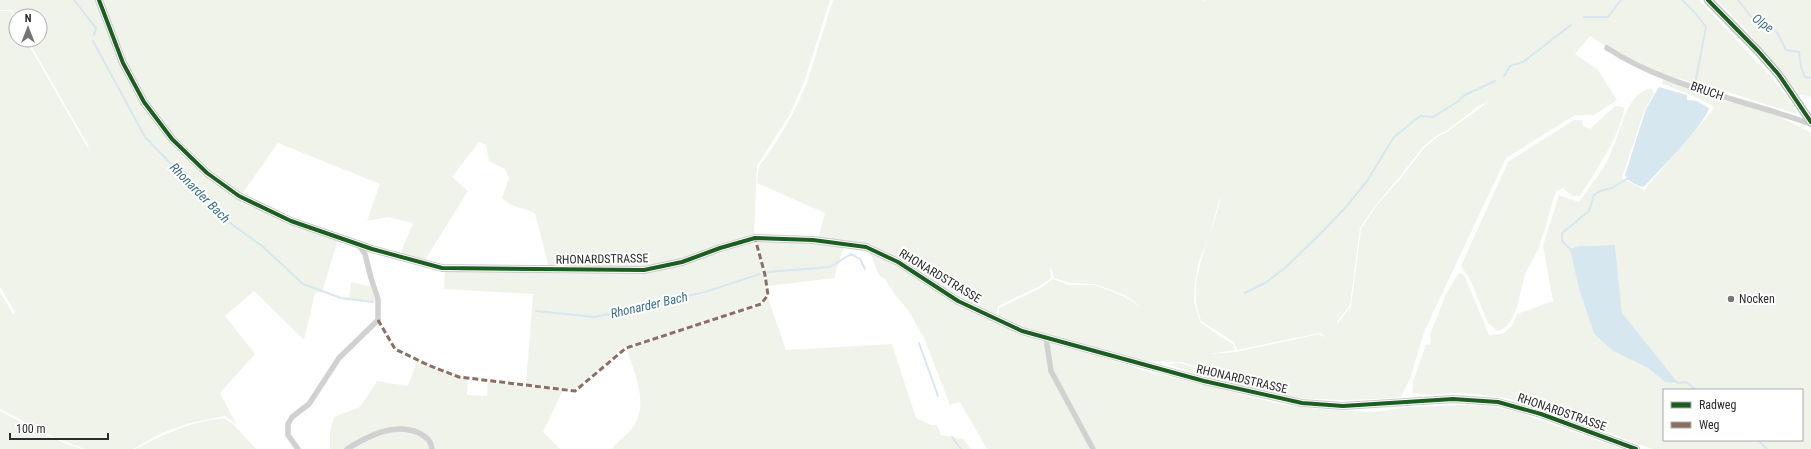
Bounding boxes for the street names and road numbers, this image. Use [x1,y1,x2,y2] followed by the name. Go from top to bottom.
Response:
[1689,79,1725,103] street label: BRUCH
[897,246,983,306] street label: RHONARDSTRASSE
[555,251,649,267] street label: RHONARDSTRASSE
[1195,362,1289,396] street label: RHONARDSTRASSE
[1516,390,1608,434] street label: RHONARDSTRASSE

